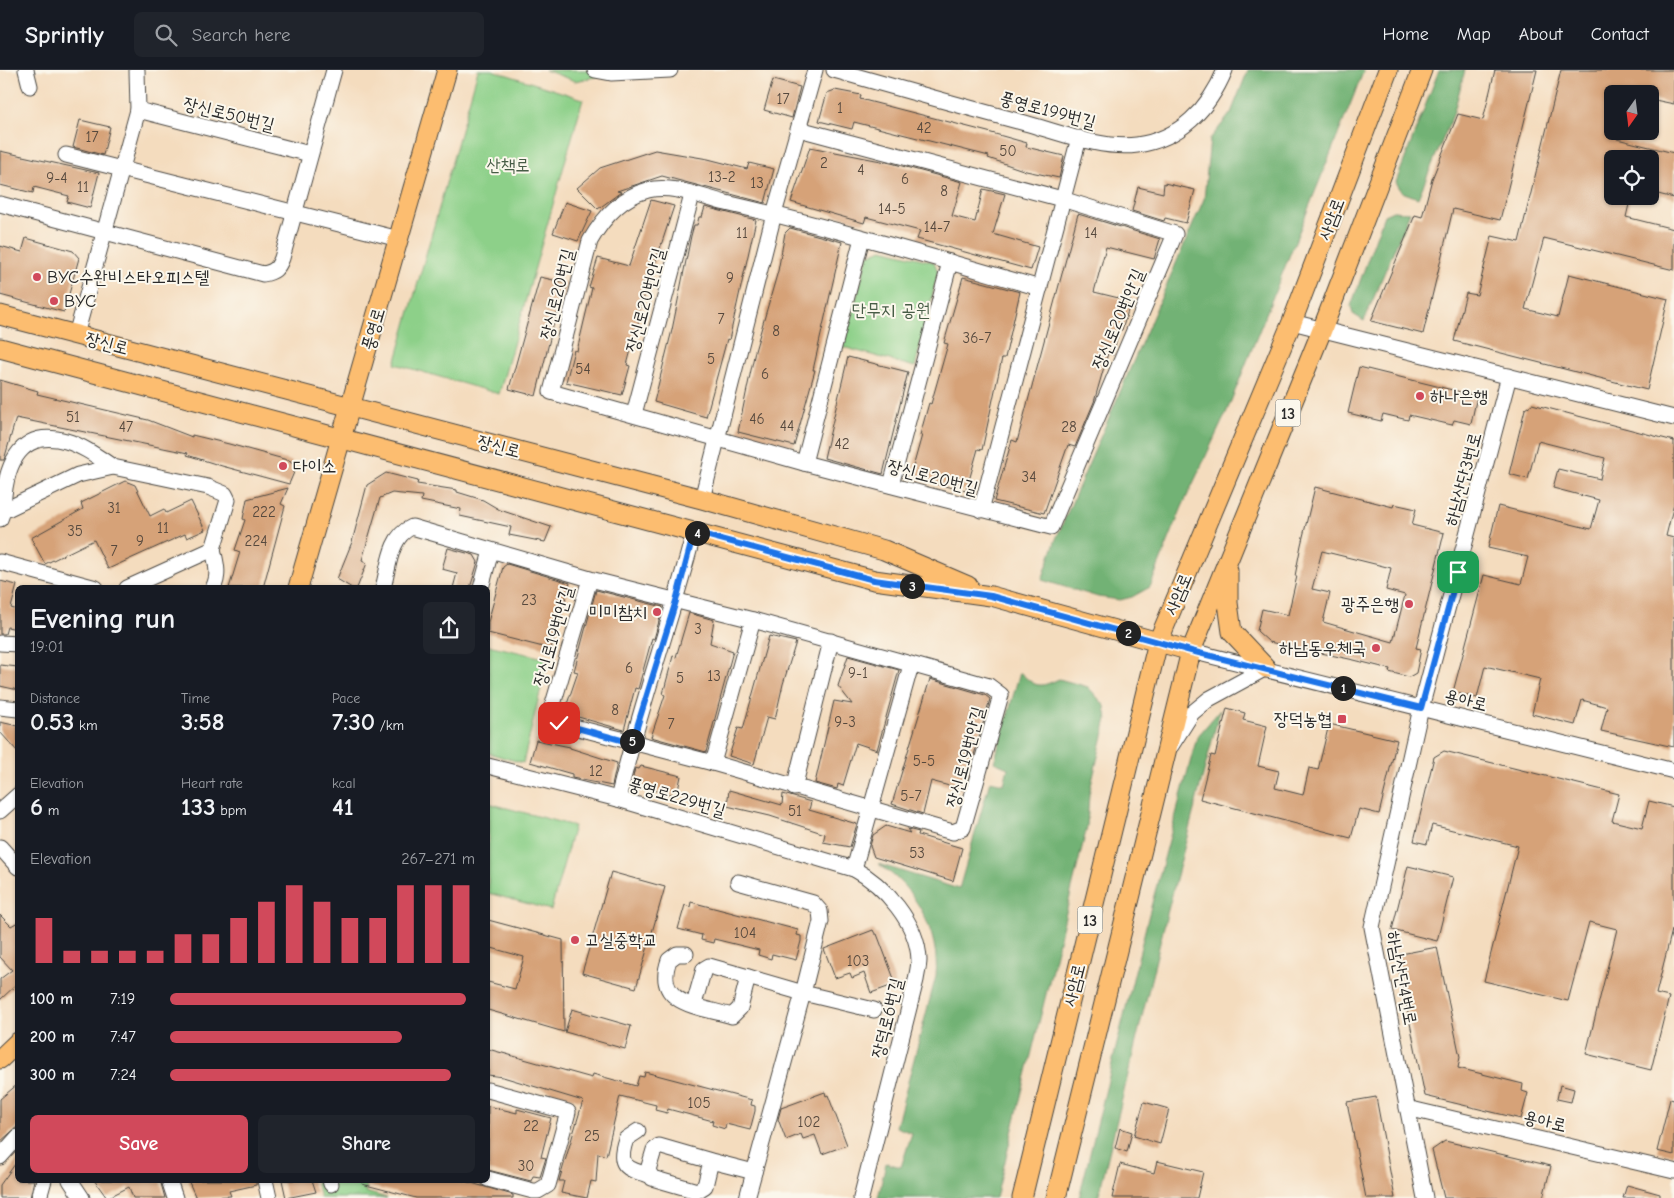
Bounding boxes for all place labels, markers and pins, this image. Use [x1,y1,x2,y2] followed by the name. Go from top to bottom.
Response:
[47,267,209,288] place label: BYC수완비스타오피스텔
[31,271,43,283] marker: BYC수완비스타오피스텔
[64,291,96,312] place label: BYC
[48,295,60,307] marker: BYC
[1430,386,1488,407] place label: 하나은행
[1414,390,1426,402] marker: 하나은행
[293,456,336,477] place label: 다이소
[277,460,289,472] marker: 다이소
[684,520,710,546] pin: 4
[1437,551,1479,593] pin
[900,574,924,598] pin: 3
[1341,594,1399,615] place label: 광주은행
[1403,598,1415,610] marker: 광주은행
[589,602,647,623] place label: 미미참치
[651,606,663,618] marker: 미미참치
[1116,620,1140,646] pin: 2
[1279,638,1366,659] place label: 하남동우체국
[1370,642,1382,654] marker: 하남동우체국
[1330,676,1356,700] pin: 1
[538,702,580,744] pin
[1274,709,1332,730] place label: 장덕농협
[1336,713,1348,725] marker: 장덕농협
[620,728,644,754] pin: 5
[585,930,657,951] place label: 고실중학교
[569,934,581,946] marker: 고실중학교

